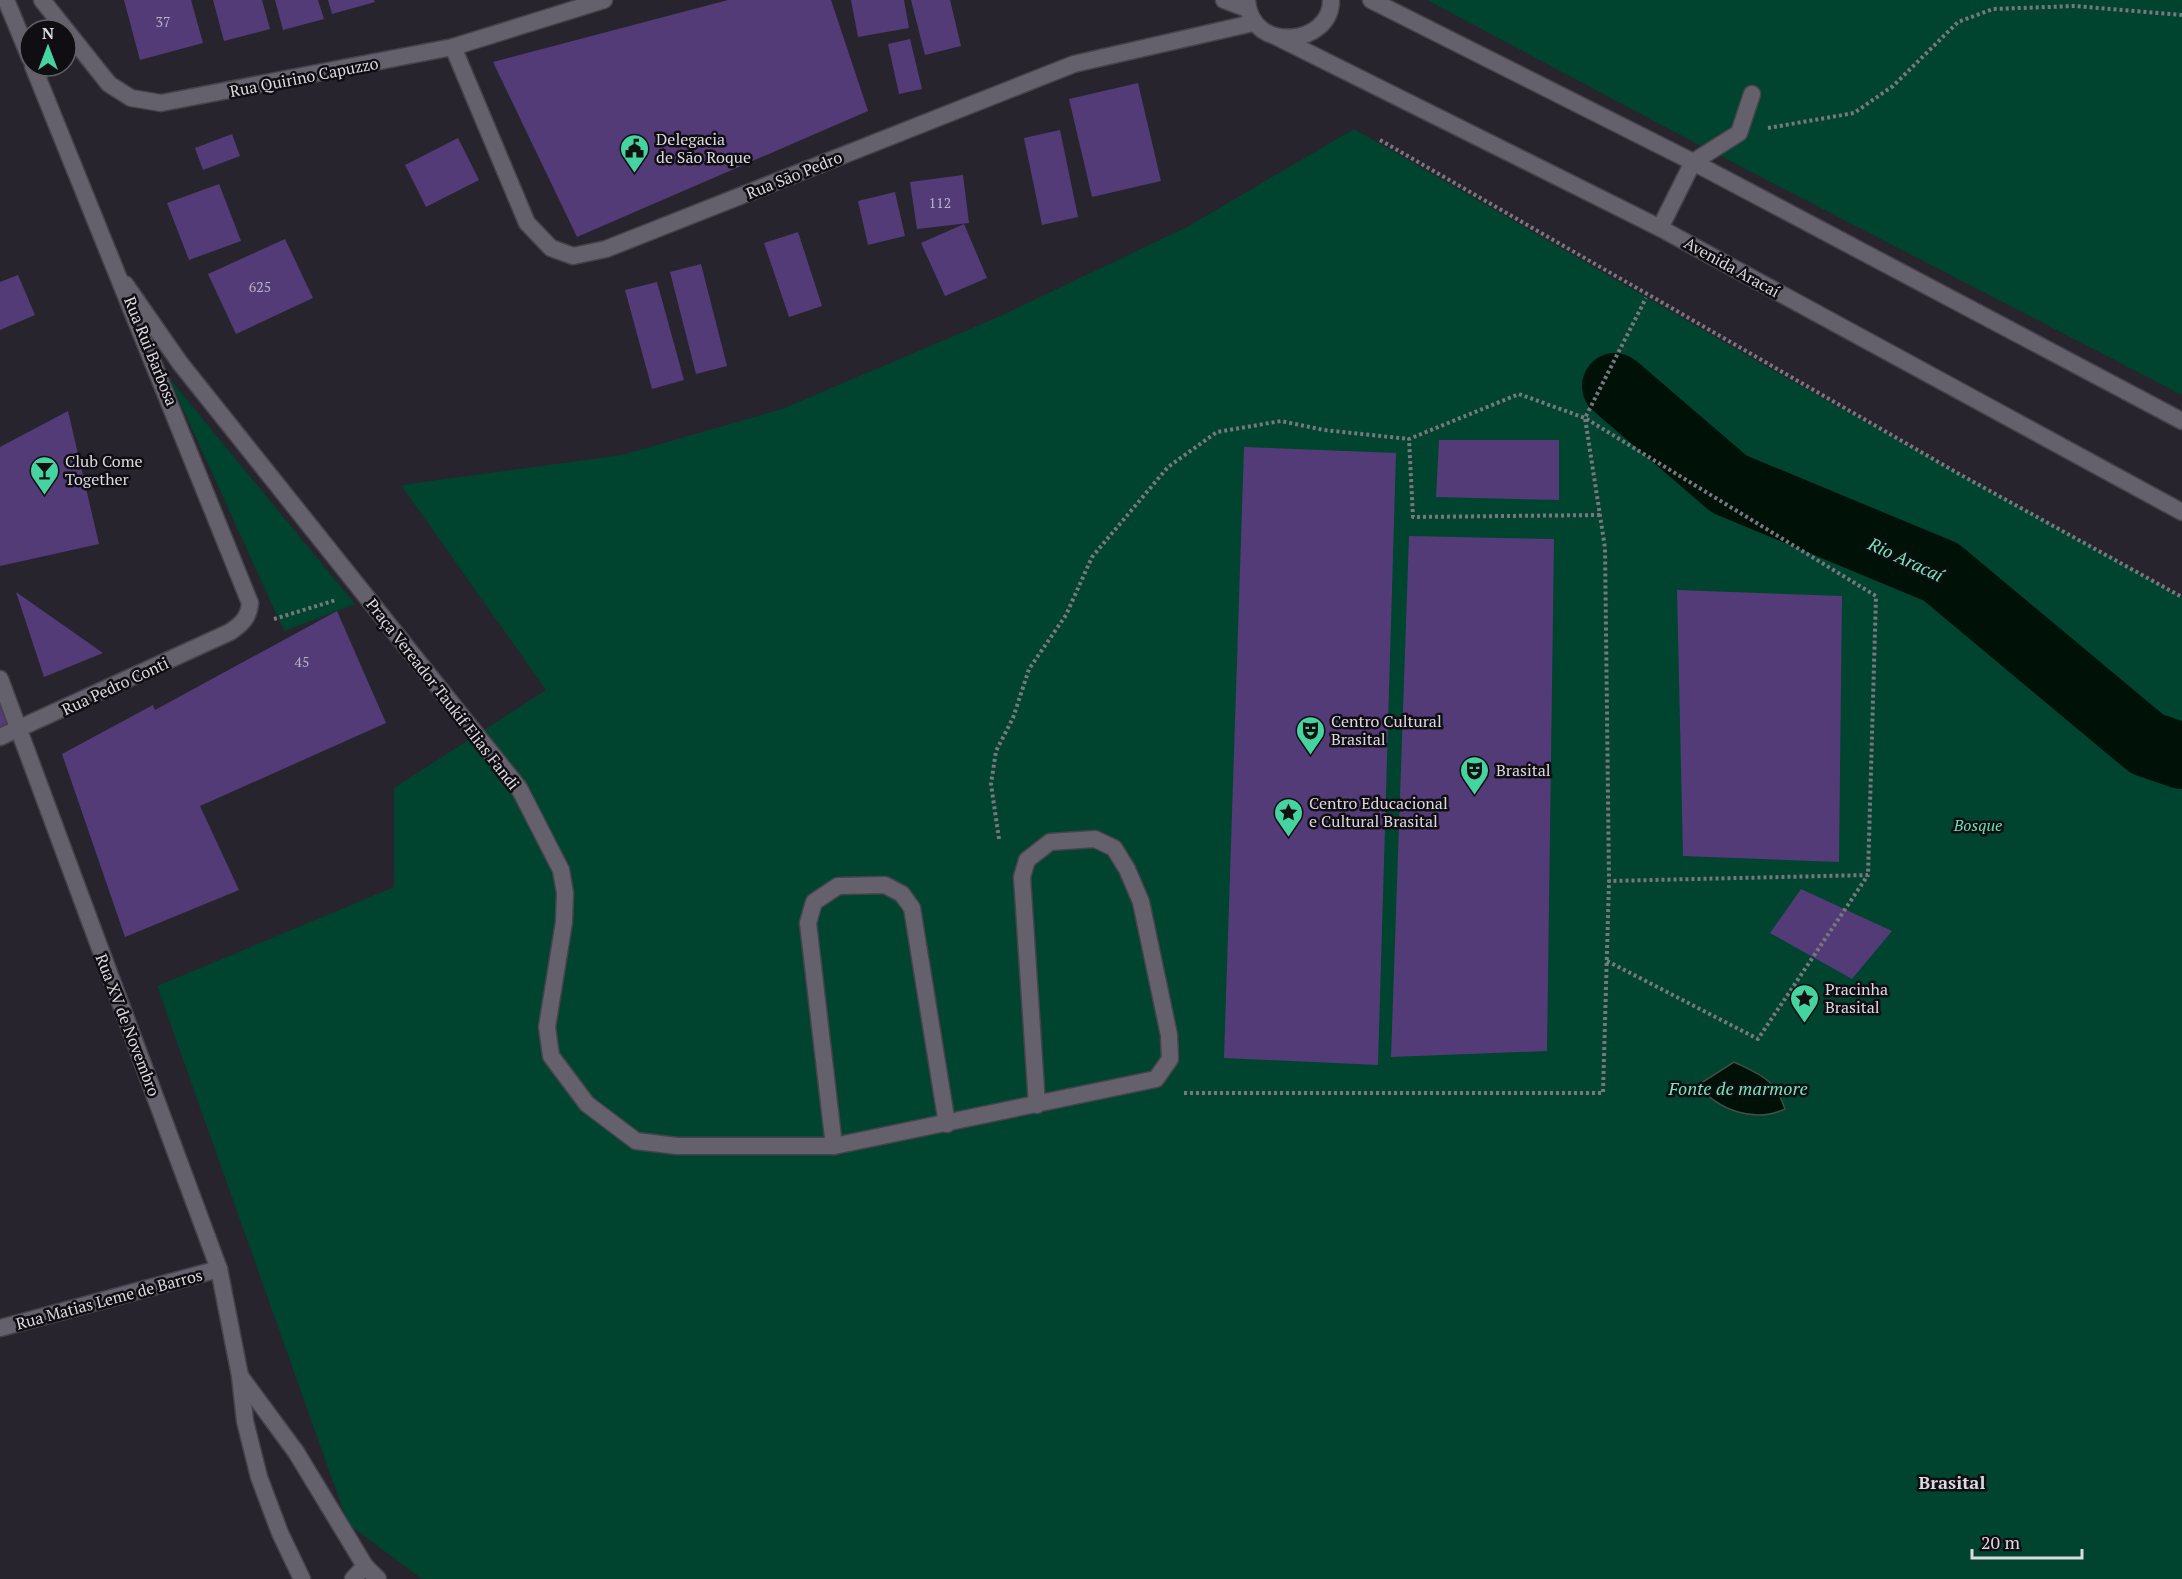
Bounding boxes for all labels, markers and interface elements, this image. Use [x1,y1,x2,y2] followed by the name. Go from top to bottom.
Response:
[156,12,170,31] house number: 37
[18,18,78,78] north arrow
[42,22,54,44] text: N
[228,52,380,102] street label: Rua Quirino Capuzzo
[656,128,751,168] place label: Delegacia de São Roque
[619,132,651,174] public building icon: Delegacia de São Roque
[743,146,845,204] street label: Rua São Pedro
[929,193,951,212] house number: 112
[1680,232,1784,302] street label: Avenida Aracaí
[249,277,271,296] house number: 625
[119,293,183,409] street label: Rua Rui Barbosa
[65,450,143,490] place label: Club Come Together
[28,454,60,496] bar icon: Club Come Together
[1864,531,1949,588] water label: Rio Aracaí
[361,594,525,794] street label: Praça Vereador Taukif Elias Fandi
[58,652,172,720] street label: Rua Pedro Conti
[295,652,309,671] house number: 45
[1331,710,1442,750] place label: Centro Cultural Brasital
[1294,714,1326,756] theatre icon: Centro Cultural Brasital
[1459,754,1491,796] theatre icon: Brasital
[1496,759,1551,781] place label: Brasital
[1309,792,1448,832] place label: Centro Educacional e Cultural Brasital
[1272,796,1304,838] place icon: Centro Educacional e Cultural Brasital
[1953,814,2002,836] park label: Bosque
[91,951,165,1100] street label: Rua XV de Novembro
[1825,978,1888,1018] place label: Pracinha Brasital
[1788,982,1820,1024] place icon: Pracinha Brasital
[1667,1076,1808,1100] water label: Fonte de marmore
[13,1263,205,1335] street label: Rua Matias Leme de Barros
[1919,1470,1985,1494] district label: Brasital
[1972,1522,2082,1560] scale bar
[1981,1530,2021,1554] text: 20 m

